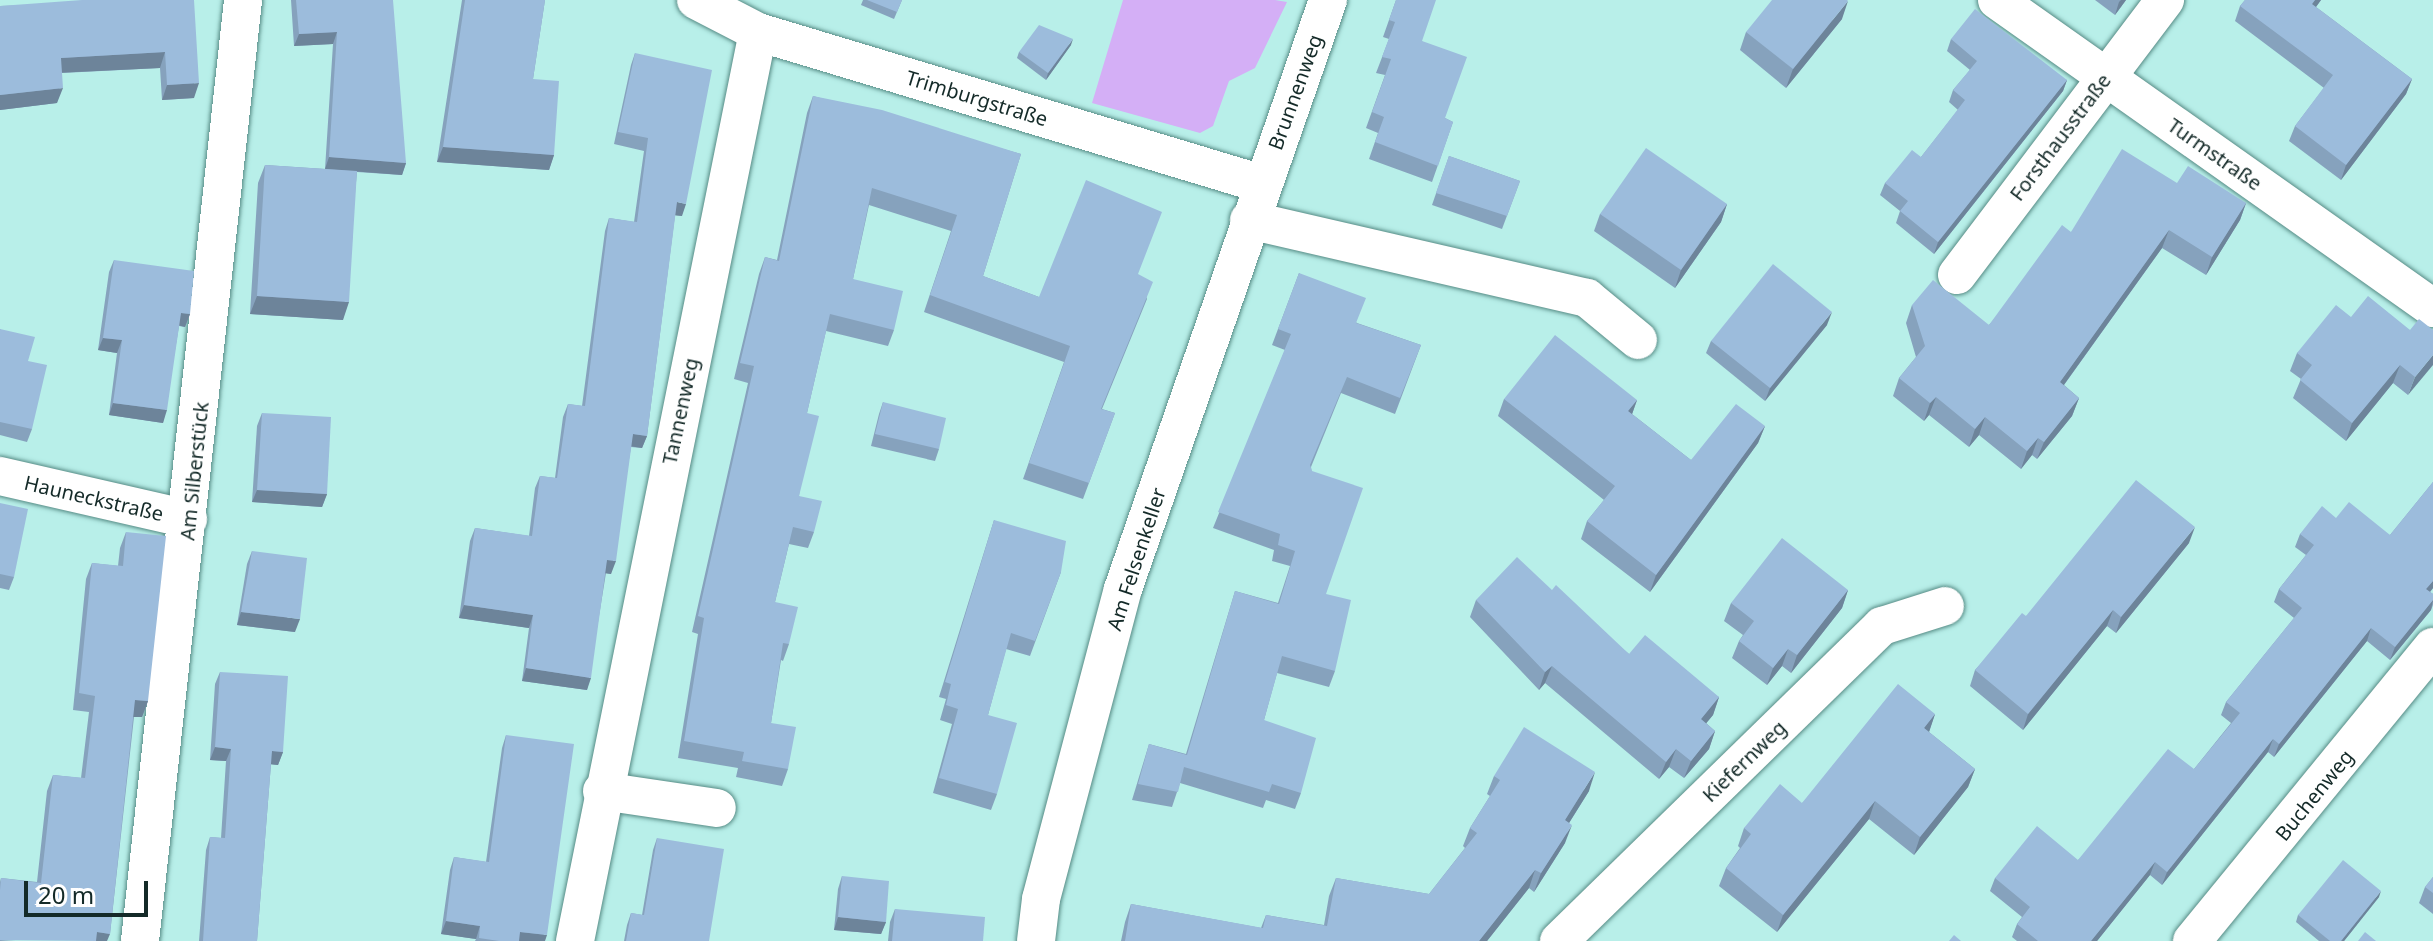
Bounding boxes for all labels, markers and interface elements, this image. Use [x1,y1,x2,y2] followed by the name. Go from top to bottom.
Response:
[1263,31,1327,153] street label: Brunnenweg
[903,65,1051,131] street label: Trimburgstraße
[2004,69,2116,205] street label: Forsthausstraße
[2163,113,2267,195] street label: Turmstraße
[657,355,703,467] street label: Tannenweg
[175,400,213,542] street label: Am Silberstück
[22,470,166,526] street label: Hauneckstraße
[1102,485,1170,633] street label: Am Felsenkeller
[1697,715,1791,807] street label: Kiefernweg
[2270,745,2358,845] street label: Buchenweg
[28,865,152,915] scale bar
[38,878,94,911] text: 20 m

